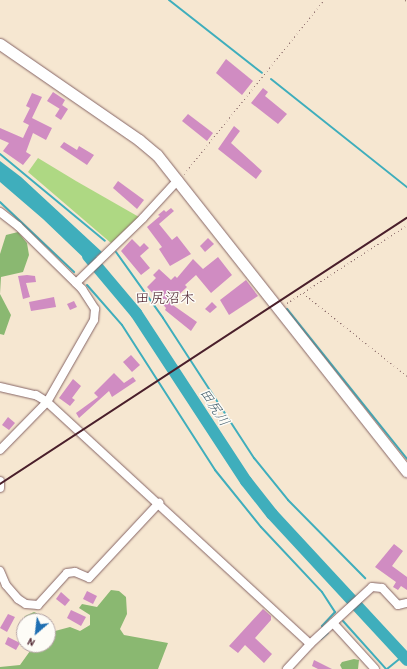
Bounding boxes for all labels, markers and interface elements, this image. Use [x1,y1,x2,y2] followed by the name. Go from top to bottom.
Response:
[135,289,195,307] district label: 田尻沼木
[197,385,233,429] water label: 田尻川
[16,613,56,653] north arrow
[25,635,37,650] text: N

